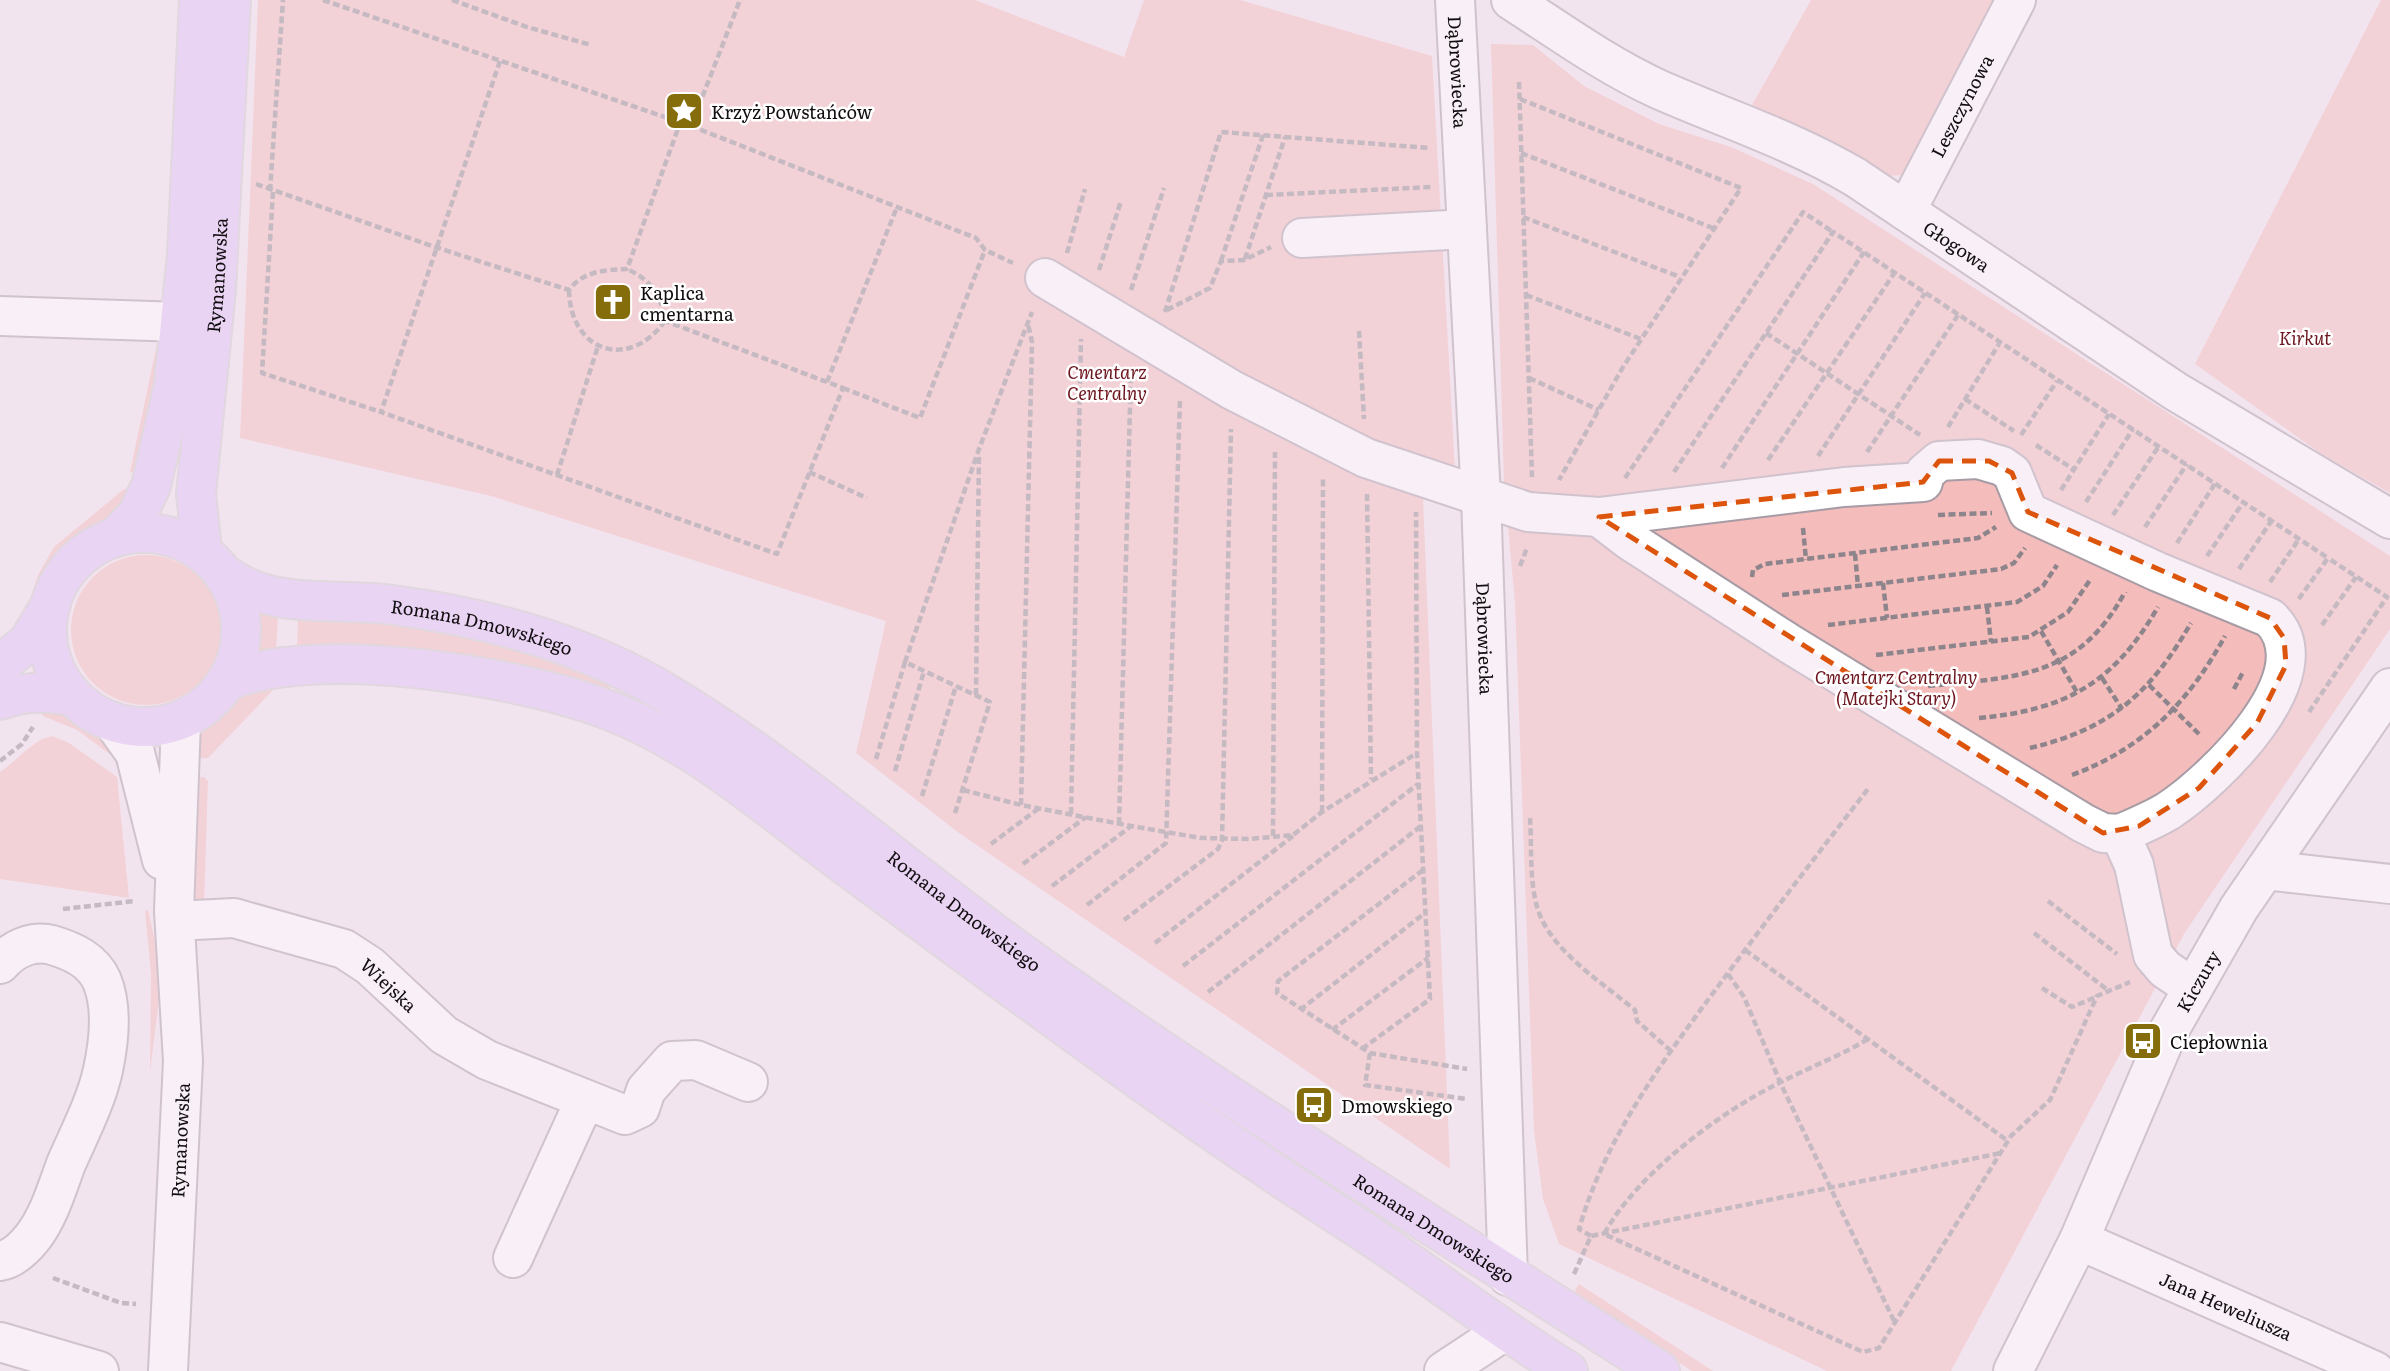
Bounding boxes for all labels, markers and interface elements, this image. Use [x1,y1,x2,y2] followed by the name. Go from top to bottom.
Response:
[1442,15,1475,129] street label: Dąbrowiecka
[1923,49,1999,162] street label: Leszczynowa
[663,90,705,132] place icon: Krzyż Powstańców
[711,98,873,125] place label: Krzyż Powstańców
[1919,213,1996,278] street label: Głogowa
[198,217,233,334] street label: Rymanowska
[640,279,734,327] place label: Kaplica cmentarna
[592,281,634,323] church icon: Kaplica cmentarna
[2279,324,2331,351] park label: Kirkut
[1067,358,1147,406] park label: Cmentarz Centralny
[1470,581,1501,695] street label: Dąbrowiecka
[389,591,577,661] street label: Romana Dmowskiego
[1815,663,1977,711] park label: Cmentarz Centralny (Matejki Stary)
[882,843,1047,977] street label: Romana Dmowskiego
[2169,944,2226,1017] street label: Kiczury
[355,951,424,1018] street label: Wiejska
[2122,1020,2164,1062] bus stop icon: Ciepłownia
[2170,1028,2268,1055] place label: Ciepłownia
[163,1082,195,1199] street label: Rymanowska
[1293,1084,1335,1126] bus stop icon: Dmowskiego
[1341,1092,1453,1119] place label: Dmowskiego
[1348,1166,1520,1289] street label: Romana Dmowskiego
[2156,1264,2297,1346] street label: Jana Heweliusza

